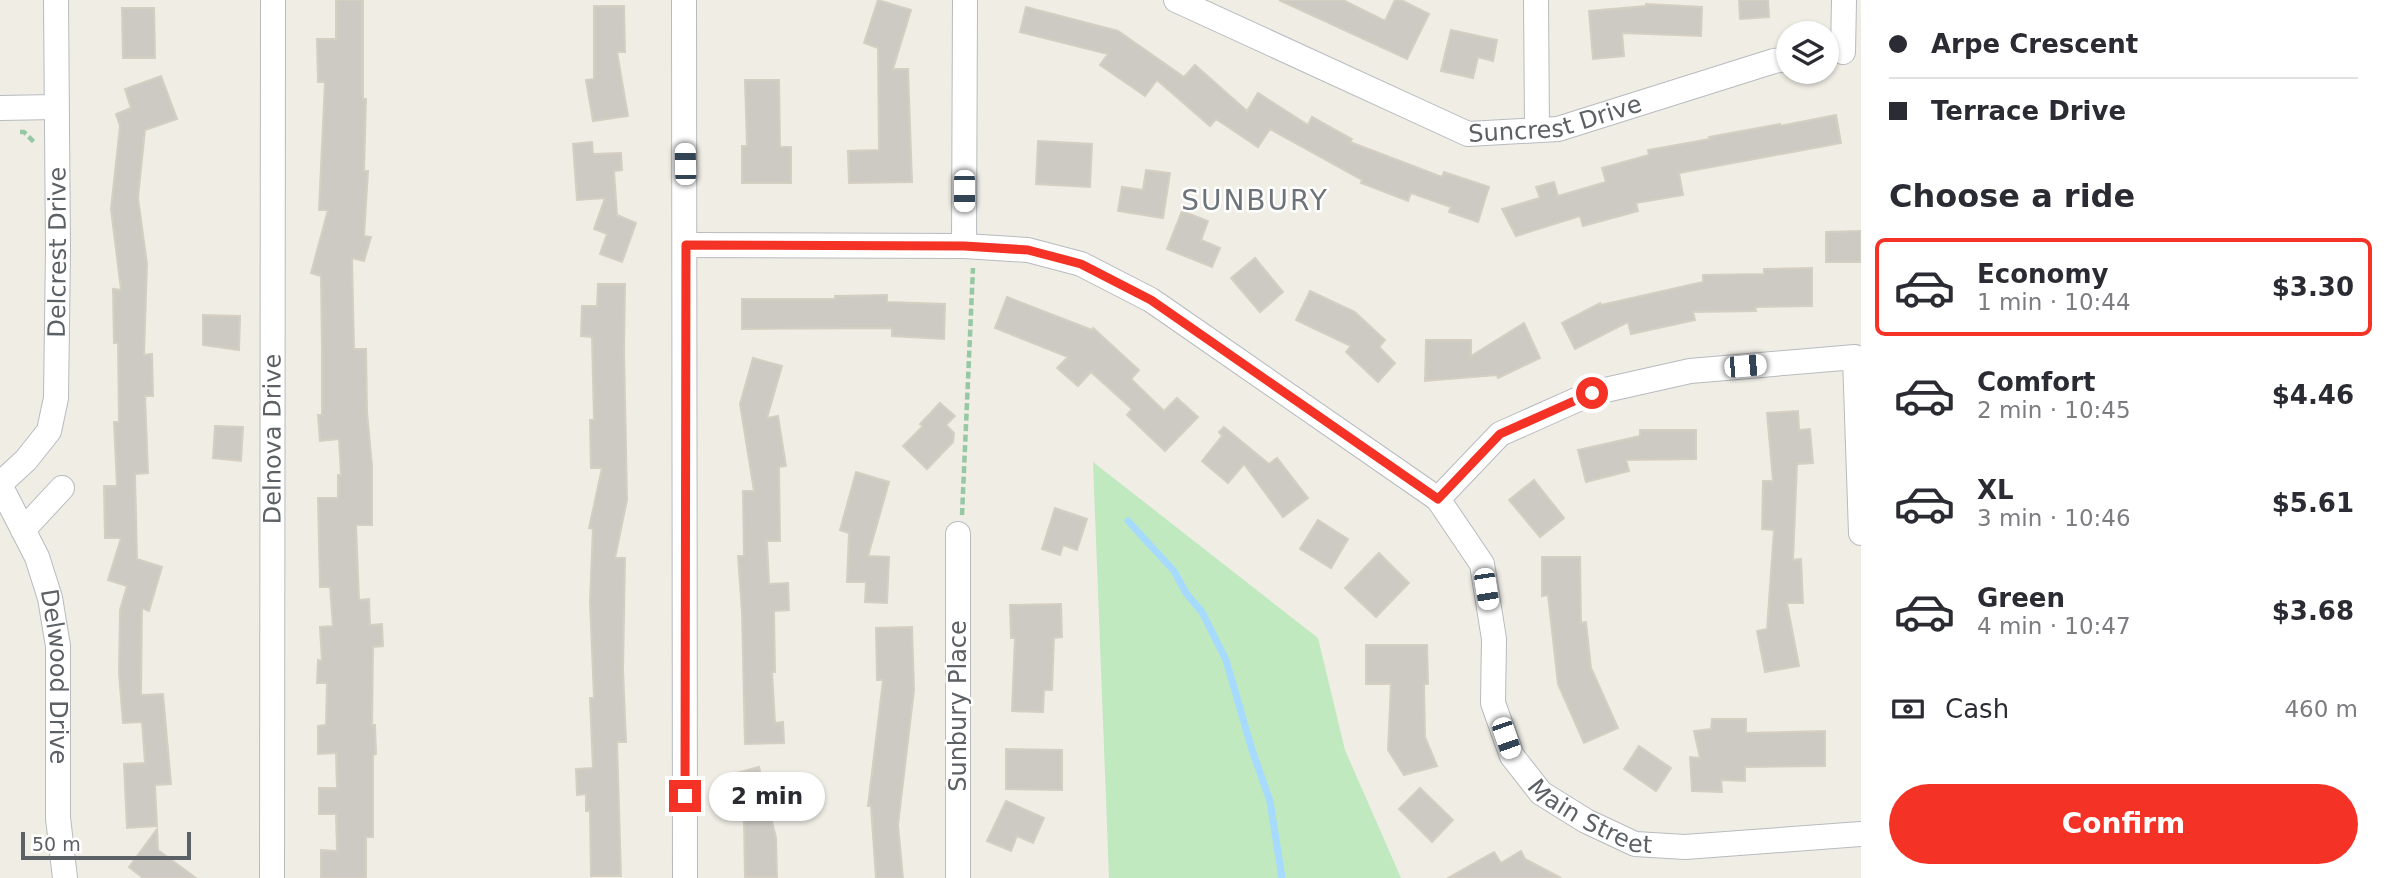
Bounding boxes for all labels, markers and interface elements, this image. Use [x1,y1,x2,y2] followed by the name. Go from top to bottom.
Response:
[1776,21,1839,84] map controls
[1776,21,1839,84] button: layers
[1931,29,2138,59] text: Arpe Crescent
[1468,90,1645,148] street label: Suncrest Drive
[1931,96,2126,126] text: Terrace Drive
[675,143,696,185] car
[43,167,72,338] street label: Delcrest Drive
[954,170,975,212] car
[1889,177,2135,215] text: Choose a ride
[1181,184,1329,217] district label: SUNBURY
[1893,256,1956,319] icon: car
[1977,259,2108,289] text: Economy
[2272,272,2354,302] text: $3.30
[1977,289,2131,315] text: 1 min · 10:44
[258,354,287,524] street label: Delnova Drive
[1724,354,1767,378] car
[1893,364,1956,427] icon: car
[1977,367,2095,397] text: Comfort
[1576,377,1608,409] route start
[2272,380,2354,410] text: $4.46
[1977,397,2131,423] text: 2 min · 10:45
[1893,472,1956,535] icon: car
[1977,475,2014,505] text: XL
[2272,488,2354,518] text: $5.61
[1977,505,2131,531] text: 3 min · 10:46
[1473,567,1500,611] car
[1893,580,1956,643] icon: car
[1977,583,2065,613] text: Green
[35,587,72,764] street label: Delwood Drive
[2272,596,2354,626] text: $3.68
[1977,613,2131,639] text: 4 min · 10:47
[944,620,972,792] street label: Sunbury Place
[1889,690,1927,728] icon: cash
[1945,694,2009,724] text: Cash
[2284,696,2358,722] text: 460 m
[1490,715,1523,761] car
[710,772,825,820] callout: 2 min
[1522,774,1653,859] street label: Main Street
[669,780,701,812] route end
[731,783,803,809] text: 2 min
[1889,784,2358,864] button: Confirm
[21,829,191,861] scale bar
[32,833,81,855] text: 50 m

